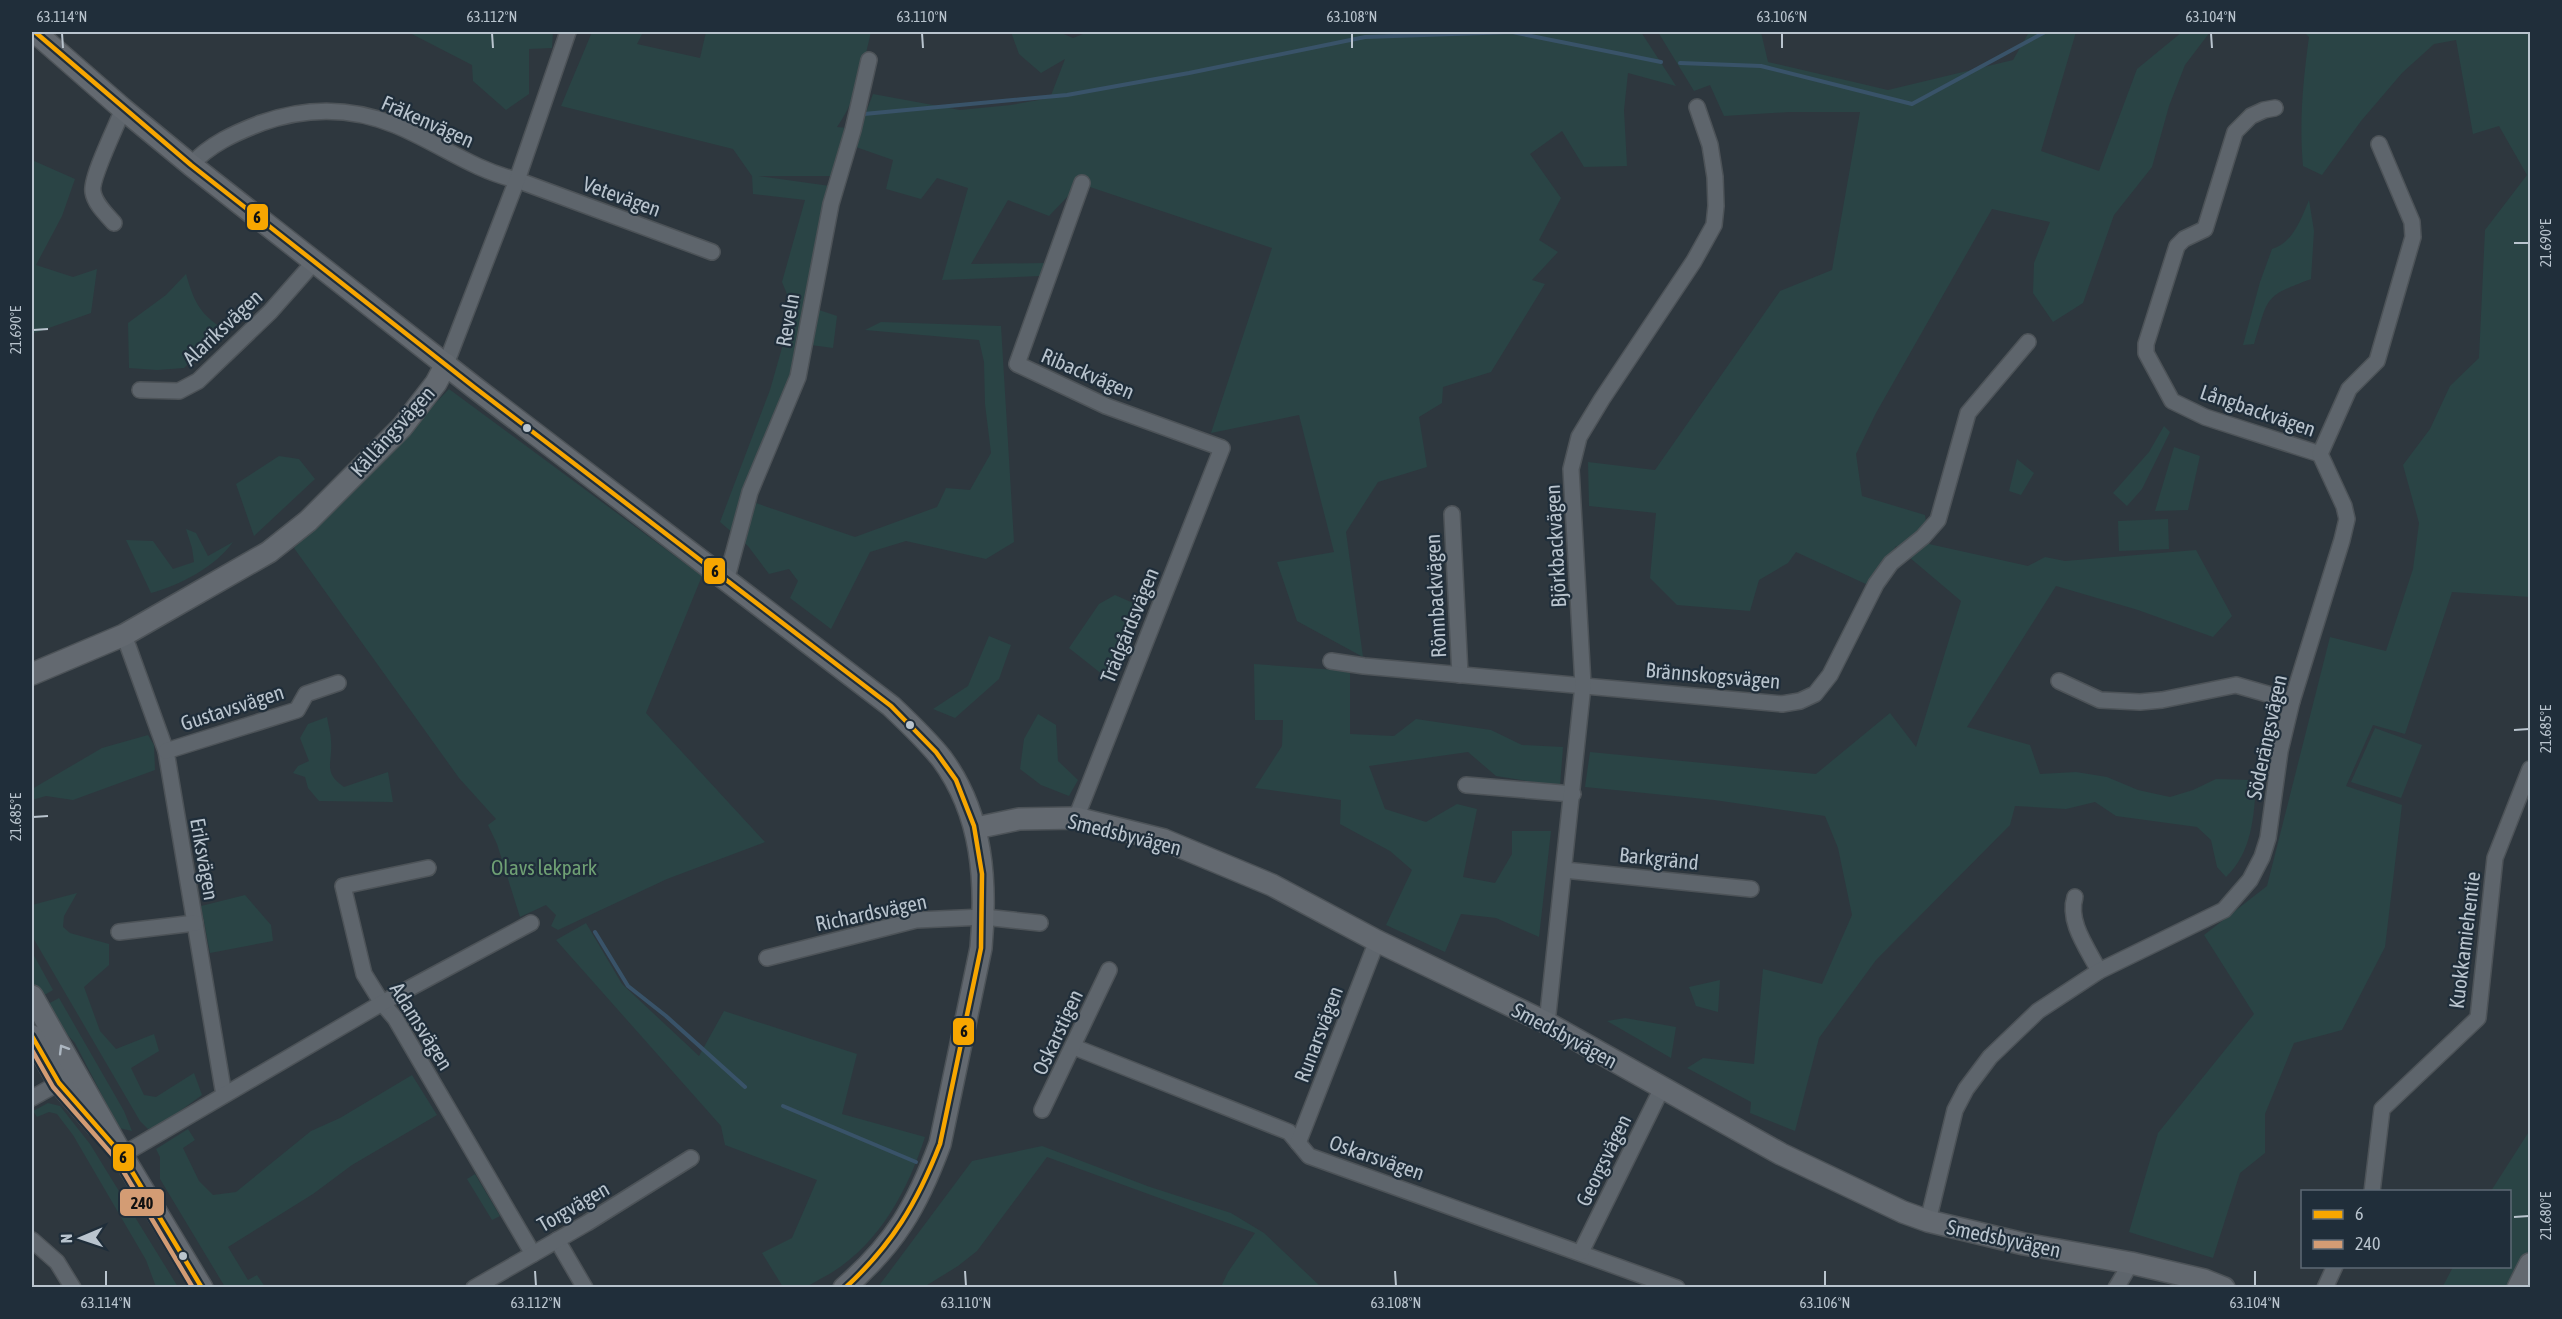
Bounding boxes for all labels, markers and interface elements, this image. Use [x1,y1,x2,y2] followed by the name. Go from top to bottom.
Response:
[37,8,87,25] text: 63.114°N
[467,8,517,25] text: 63.112°N
[897,8,947,25] text: 63.110°N
[1327,8,1377,25] text: 63.108°N
[1757,8,1807,25] text: 63.106°N
[2186,8,2236,25] text: 63.104°N
[378,90,478,152] street label: Fräkenvägen
[580,171,664,221] street label: Vetevägen
[246,203,269,231] line badge: 6
[253,208,261,226] text: 6
[2537,218,2554,267] text: 21.690°E
[177,284,267,370] street label: Alariksvägen
[771,292,803,348] street label: Reveln
[7,305,24,354] text: 21.690°E
[1038,343,1138,403] street label: Ribackvägen
[2197,379,2319,441] street label: Långbackvägen
[345,381,439,481] street label: Källängsvägen
[521,422,533,434] unlabelled marker
[1540,484,1570,608] street label: Björkbackvägen
[1420,533,1450,659] street label: Rönnbackvägen
[703,557,726,585] line badge: 6
[711,562,719,580] text: 6
[1095,564,1163,686] street label: Trädgårdsvägen
[1645,657,1781,693] street label: Brännskogsvägen
[2241,672,2291,802] street label: Söderängsvägen
[177,679,287,735] street label: Gustavsvägen
[2537,704,2554,753] text: 21.685°E
[904,719,916,731] unlabelled marker
[7,792,24,841] text: 21.685°E
[1066,808,1184,860] street label: Smedsbyvägen
[186,816,224,902] street label: Eriksvägen
[1618,842,1700,874] street label: Barkgränd
[491,855,597,879] park label: Olavs lekpark
[2444,870,2484,1010] street label: Kuokkamiehentie
[813,888,929,936] street label: Richardsvägen
[386,978,458,1074] street label: Adamsvägen
[1289,983,1347,1085] street label: Runarsvägen
[1027,985,1087,1079] street label: Oskarstigen
[1508,997,1622,1073] street label: Smedsbyvägen
[952,1017,975,1046] line badge: 6
[960,1022,968,1040] text: 6
[59,1045,70,1055] one-way arrow
[1571,1110,1635,1210] street label: Georgsvägen
[1326,1130,1428,1184] street label: Oskarsvägen
[112,1143,135,1172] line badge: 6
[119,1148,127,1166] text: 6
[533,1176,613,1236] street label: Torgvägen
[119,1188,165,1217] line badge: 240
[2301,1190,2511,1268] legend
[2537,1191,2554,1240] text: 21.680°E
[131,1194,154,1212] text: 240
[2355,1203,2363,1224] text: 6
[51,1208,111,1268] north arrow
[1945,1214,2063,1262] street label: Smedsbyvägen
[57,1233,75,1244] text: N
[2355,1233,2380,1254] text: 240
[177,1250,189,1262] unlabelled marker
[81,1294,131,1311] text: 63.114°N
[511,1294,561,1311] text: 63.112°N
[941,1294,991,1311] text: 63.110°N
[1371,1294,1421,1311] text: 63.108°N
[1800,1294,1850,1311] text: 63.106°N
[2230,1294,2280,1311] text: 63.104°N

